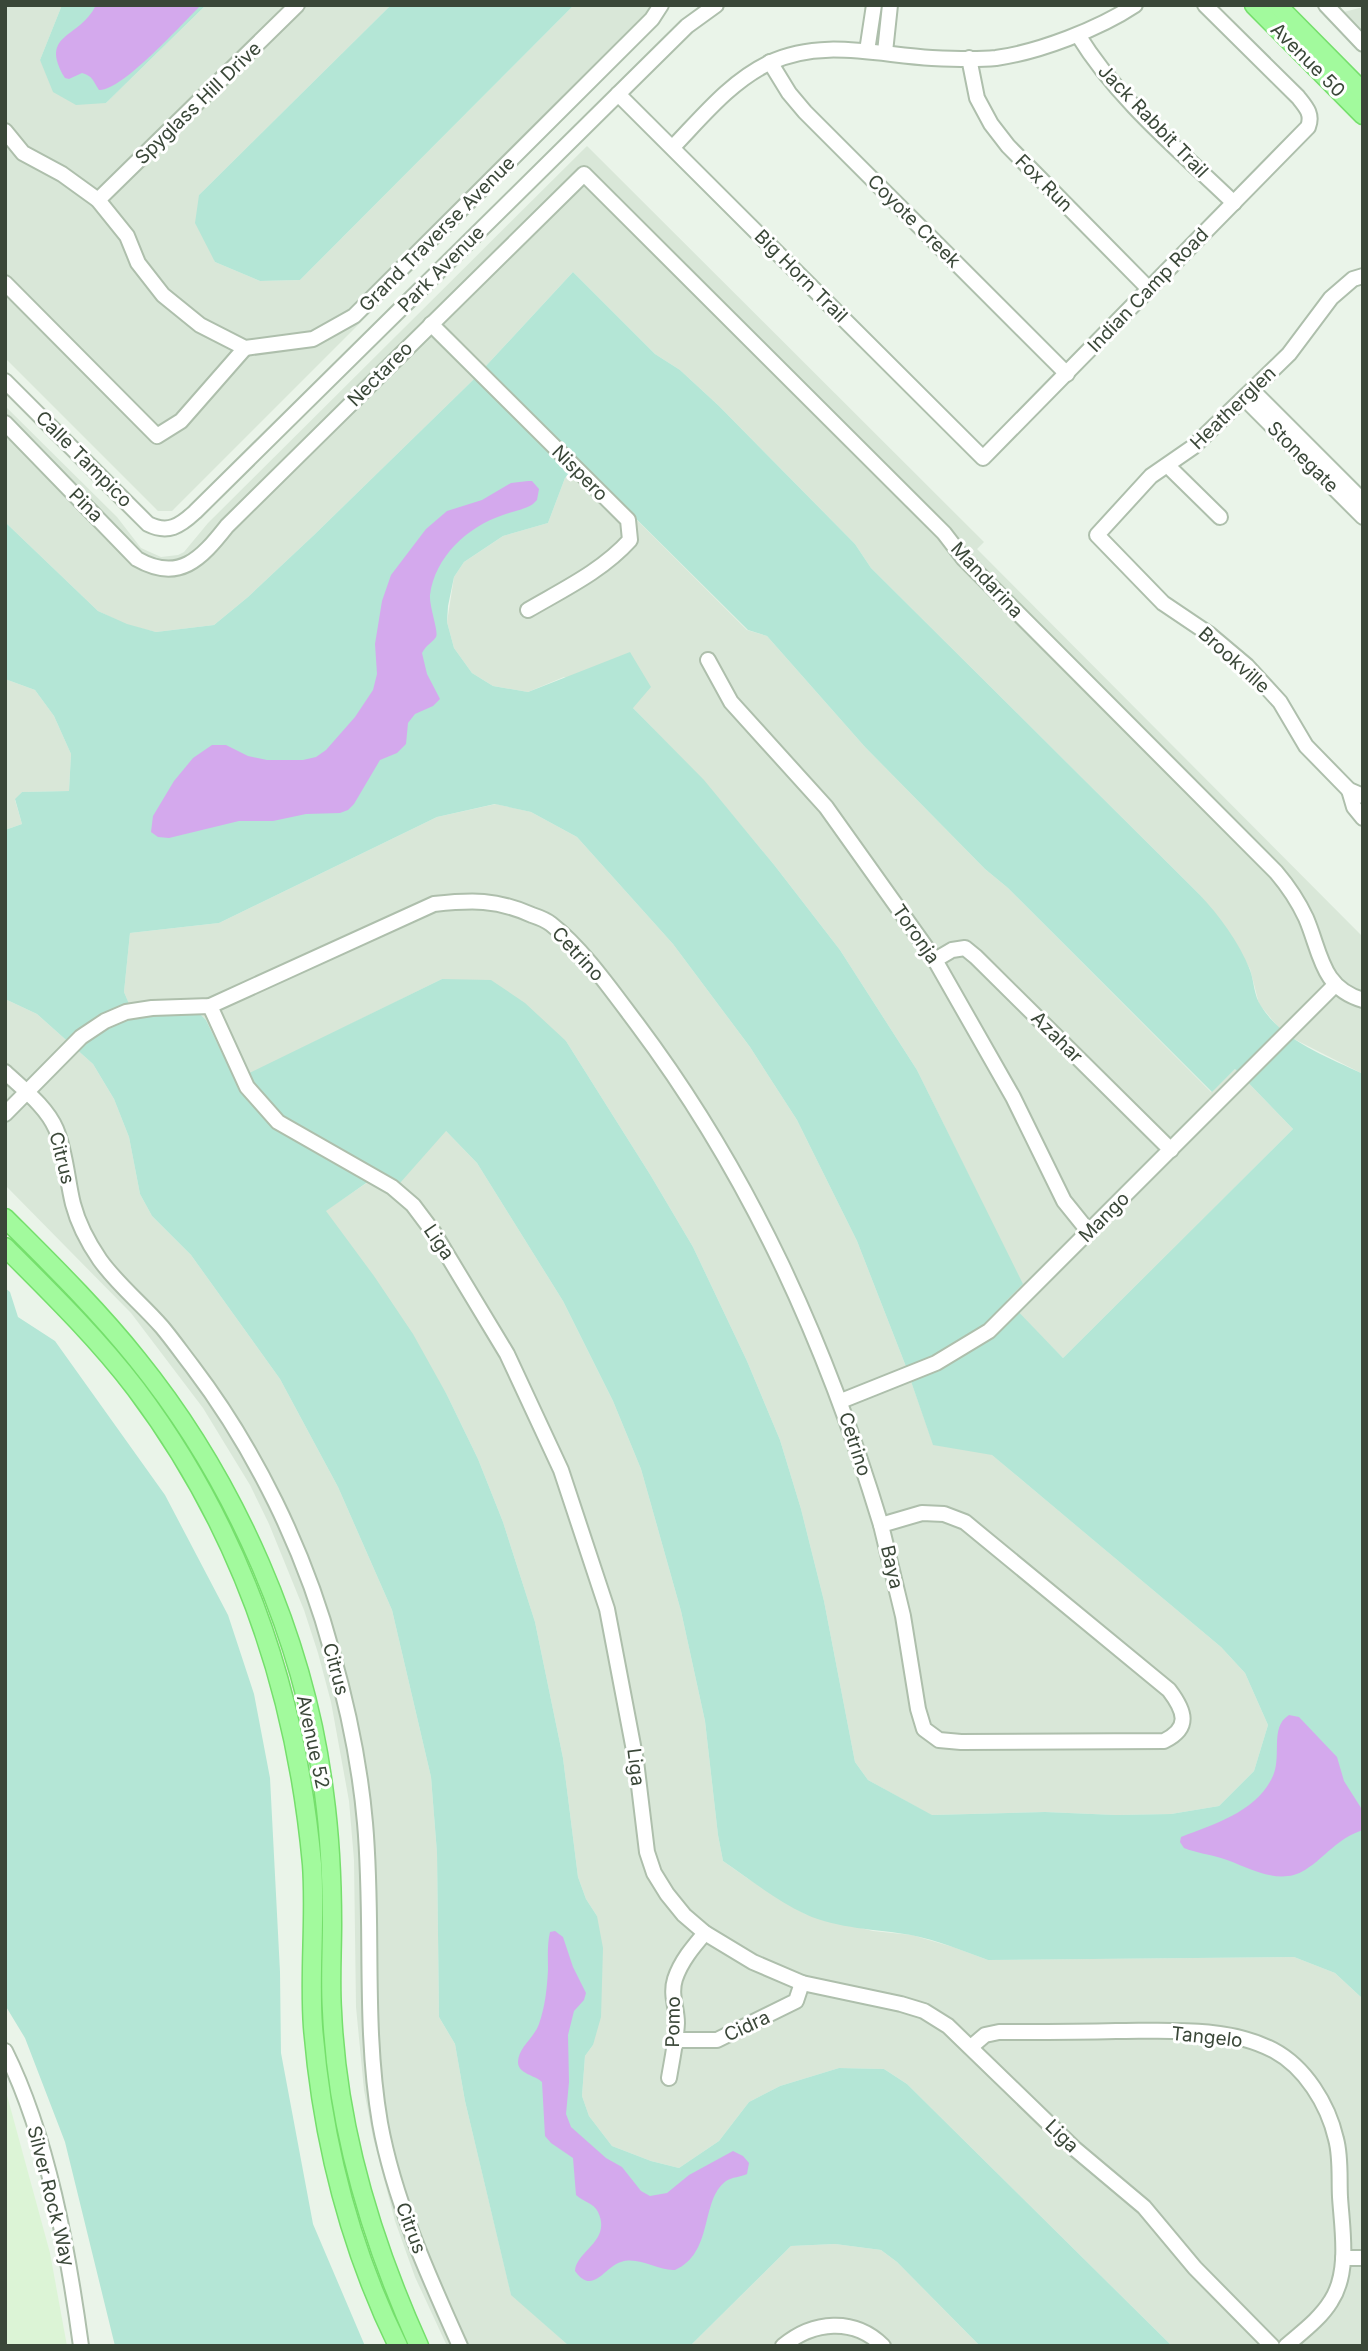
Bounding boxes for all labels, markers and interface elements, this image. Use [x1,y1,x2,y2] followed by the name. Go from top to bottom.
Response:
[1266,18,1350,102] street label: Avenue 50
[130,37,266,169] street label: Spyglass Hill Drive
[1093,60,1213,182] street label: Jack Rabbit Trail
[1010,149,1078,217] street label: Fox Run
[354,151,520,317] street label: Grand Traverse Avenue
[863,170,966,273] street label: Coyote Creek
[393,221,489,317] street label: Park Avenue
[1083,223,1213,357] street label: Indian Camp Road
[750,225,852,327] street label: Big Horn Trail
[343,337,417,411] street label: Nectareo
[1185,362,1281,454] street label: Heatherglen
[31,406,137,512] street label: Calle Tampico
[1263,417,1343,497] street label: Stonegate
[547,440,613,506] street label: Nispero
[64,483,108,527] street label: Pina
[946,537,1028,623] street label: Mandarina
[1194,622,1274,698] street label: Brookville
[887,900,945,968] street label: Toronja
[547,922,609,986] street label: Cetrino
[1026,1006,1088,1068] street label: Azahar
[44,1129,80,1187] street label: Citrus
[1074,1187,1134,1247] street label: Mango
[419,1220,459,1264] street label: Liga
[834,1409,876,1479] street label: Cetrino
[876,1543,908,1591] street label: Baya
[318,1640,354,1698] street label: Citrus
[292,1693,334,1791] street label: Avenue 52
[622,1747,650,1787] street label: Liga
[661,1996,685,2048] street label: Pomo
[720,2005,774,2047] street label: Cidra
[1170,2022,1244,2052] street label: Tangelo
[1040,2115,1084,2157] street label: Liga
[22,2123,80,2269] street label: Silver Rock Way
[391,2199,431,2257] street label: Citrus

